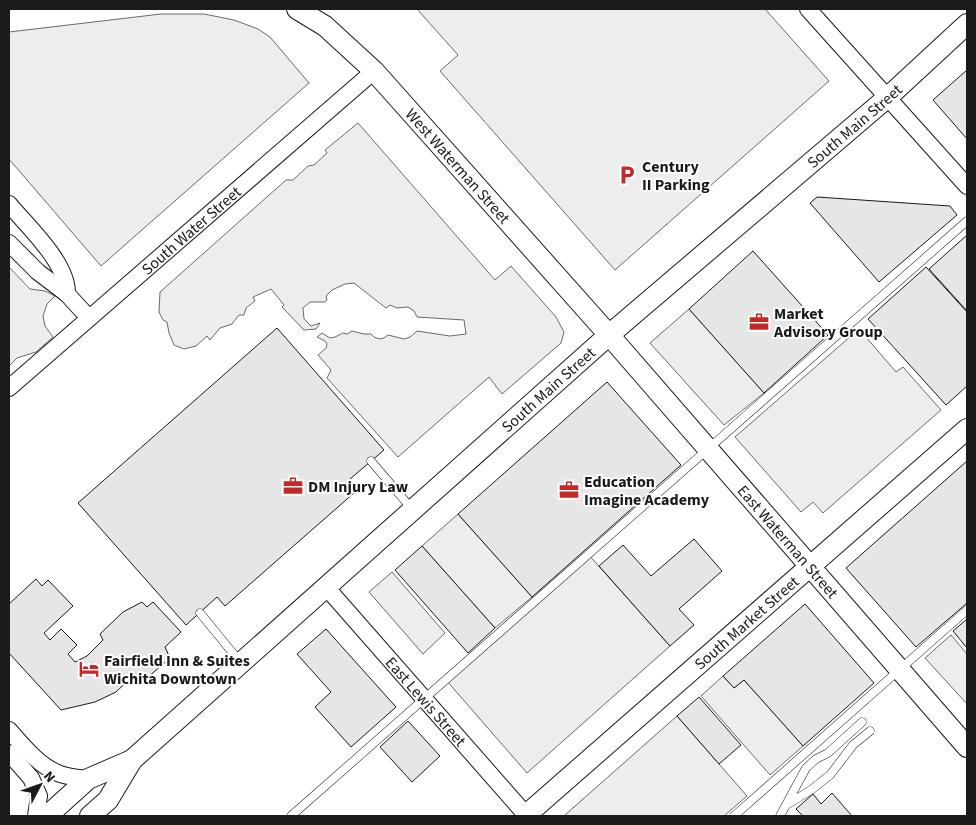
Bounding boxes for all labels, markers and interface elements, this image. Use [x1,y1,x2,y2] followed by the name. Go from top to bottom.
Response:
[802,79,908,174] street label: South Main Street
[400,104,515,229] street label: West Waterman Street
[642,156,710,196] place label: Century II Parking
[616,164,638,186] parking icon: Century II Parking
[137,181,247,280] street label: South Water Street
[773,303,883,343] place label: Market Advisory Group
[748,311,770,333] office icon: Market Advisory Group
[497,342,601,438] street label: South Main Street
[584,471,710,511] place label: Education Imagine Academy
[282,475,304,497] office icon: DM Injury Law
[308,476,409,498] place label: DM Injury Law
[558,479,580,501] office icon: Education Imagine Academy
[732,480,843,604] street label: East Waterman Street
[690,571,804,675] street label: South Market Street
[104,650,250,690] place label: Fairfield Inn & Suites Wichita Downtown
[380,652,471,752] street label: East Lewis Street
[78,658,100,680] hotel icon: Fairfield Inn & Suites Wichita Downtown
[15,760,65,810] north arrow
[38,767,60,787] text: N

